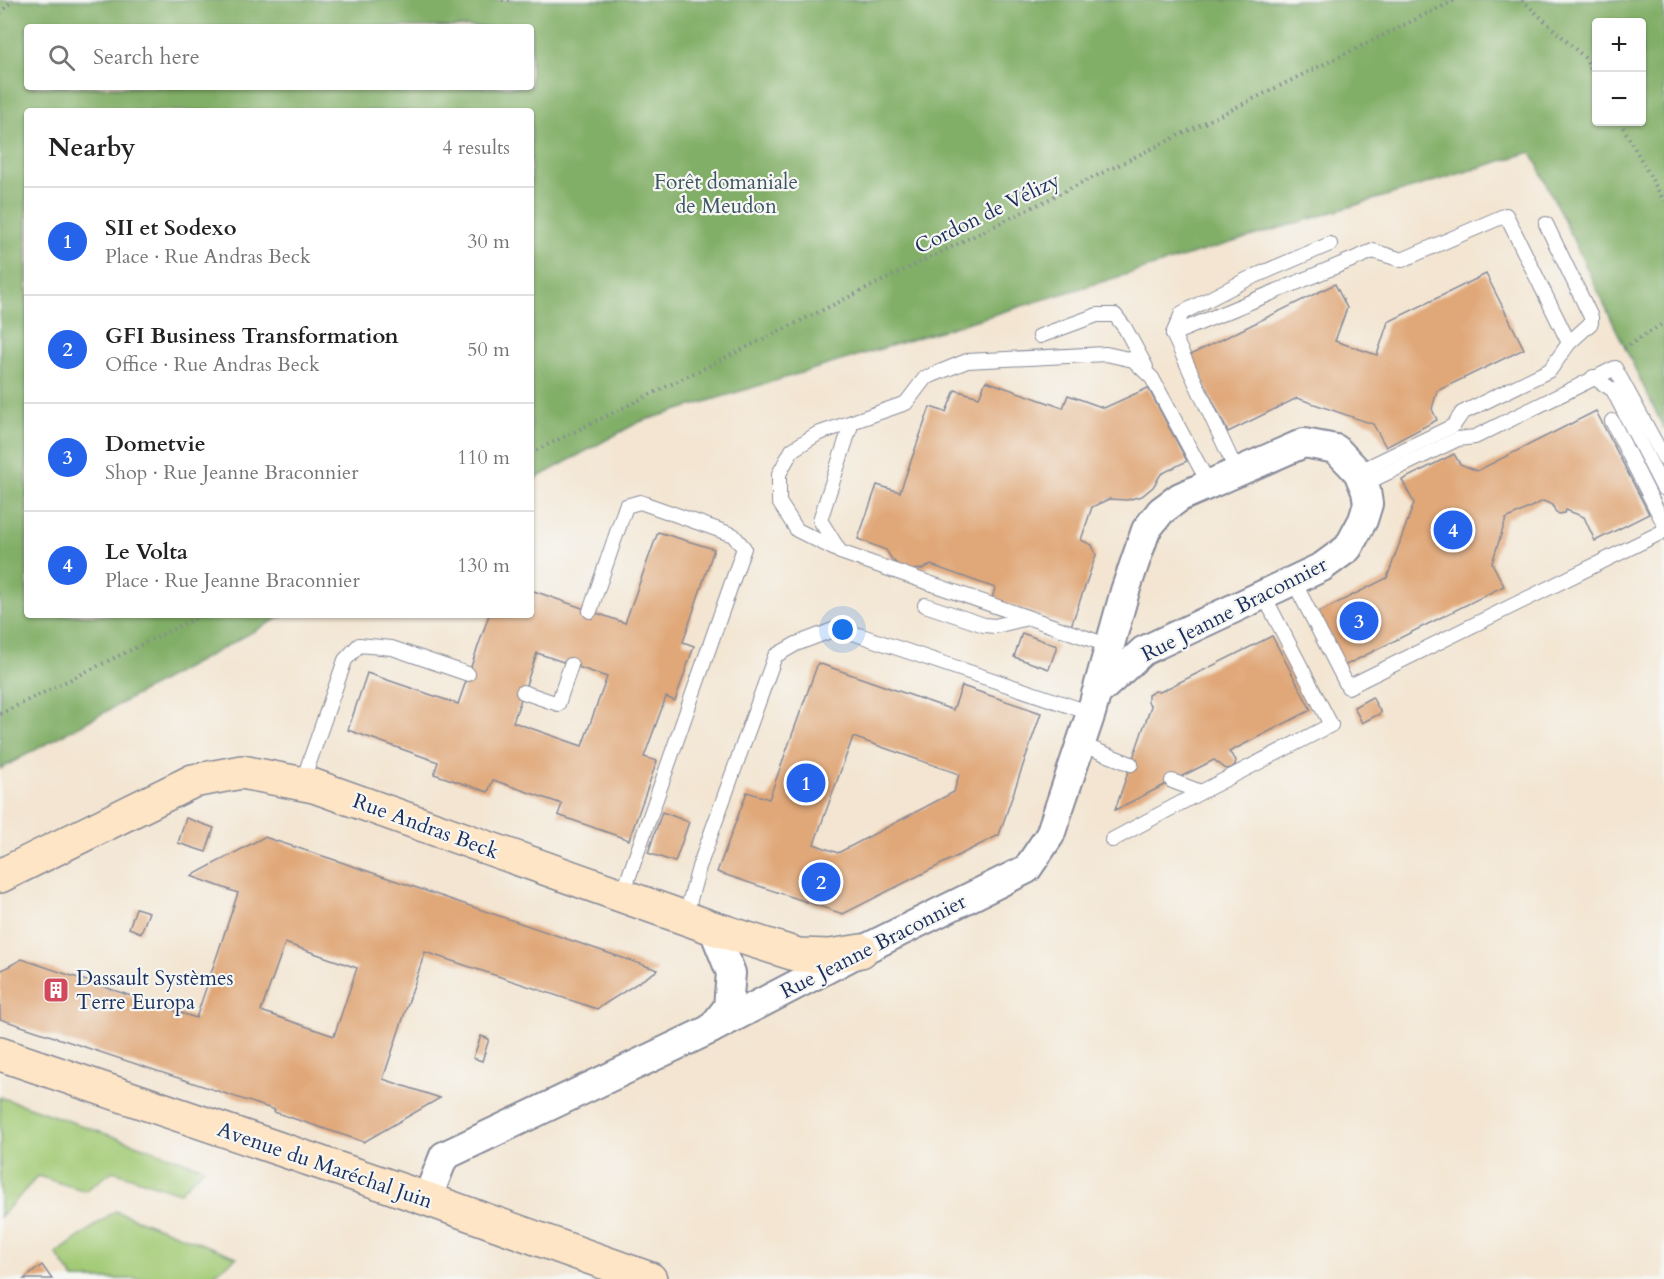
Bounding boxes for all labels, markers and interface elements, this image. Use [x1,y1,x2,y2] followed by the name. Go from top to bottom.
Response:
[1592,18,1646,126] map controls
[1592,18,1646,72] button: +
[24,24,534,90] search box
[45,41,78,74] icon: search
[93,42,200,72] text: Search here
[1592,72,1646,126] button: −
[48,130,136,165] text: Nearby
[442,134,510,161] text: 4 results
[910,166,1065,261] street label: Cordon de Vélizy
[654,168,798,221] park label: Forêt domaniale de Meudon
[105,213,237,243] text: SII et Sodexo
[62,228,73,255] text: 1
[467,228,510,255] text: 30 m
[105,243,311,270] text: Place · Rue Andras Beck
[105,321,399,351] text: GFI Business Transformation
[62,336,73,363] text: 2
[467,336,510,363] text: 50 m
[105,351,320,378] text: Office · Rue Andras Beck
[105,429,206,459] text: Dometvie
[62,444,73,471] text: 3
[457,444,510,471] text: 110 m
[105,459,358,486] text: Shop · Rue Jeanne Braconnier
[1434,508,1472,552] pin: 4
[105,537,188,567] text: Le Volta
[1136,550,1332,669] street label: Rue Jeanne Braconnier
[62,552,73,579] text: 4
[457,552,510,579] text: 130 m
[105,567,360,594] text: Place · Rue Jeanne Braconnier
[1340,598,1378,644] pin: 3
[828,615,857,644] your location
[786,760,826,806] pin: 1
[349,787,504,867] street label: Rue Andras Beck
[802,860,840,904] pin: 2
[775,887,971,1006] street label: Rue Jeanne Braconnier
[76,964,234,1017] place label: Dassault Systèmes Terre Europa
[41,975,71,1005] building icon: Dassault Systèmes Terre Europa
[213,1115,436,1216] street label: Avenue du Maréchal Juin

